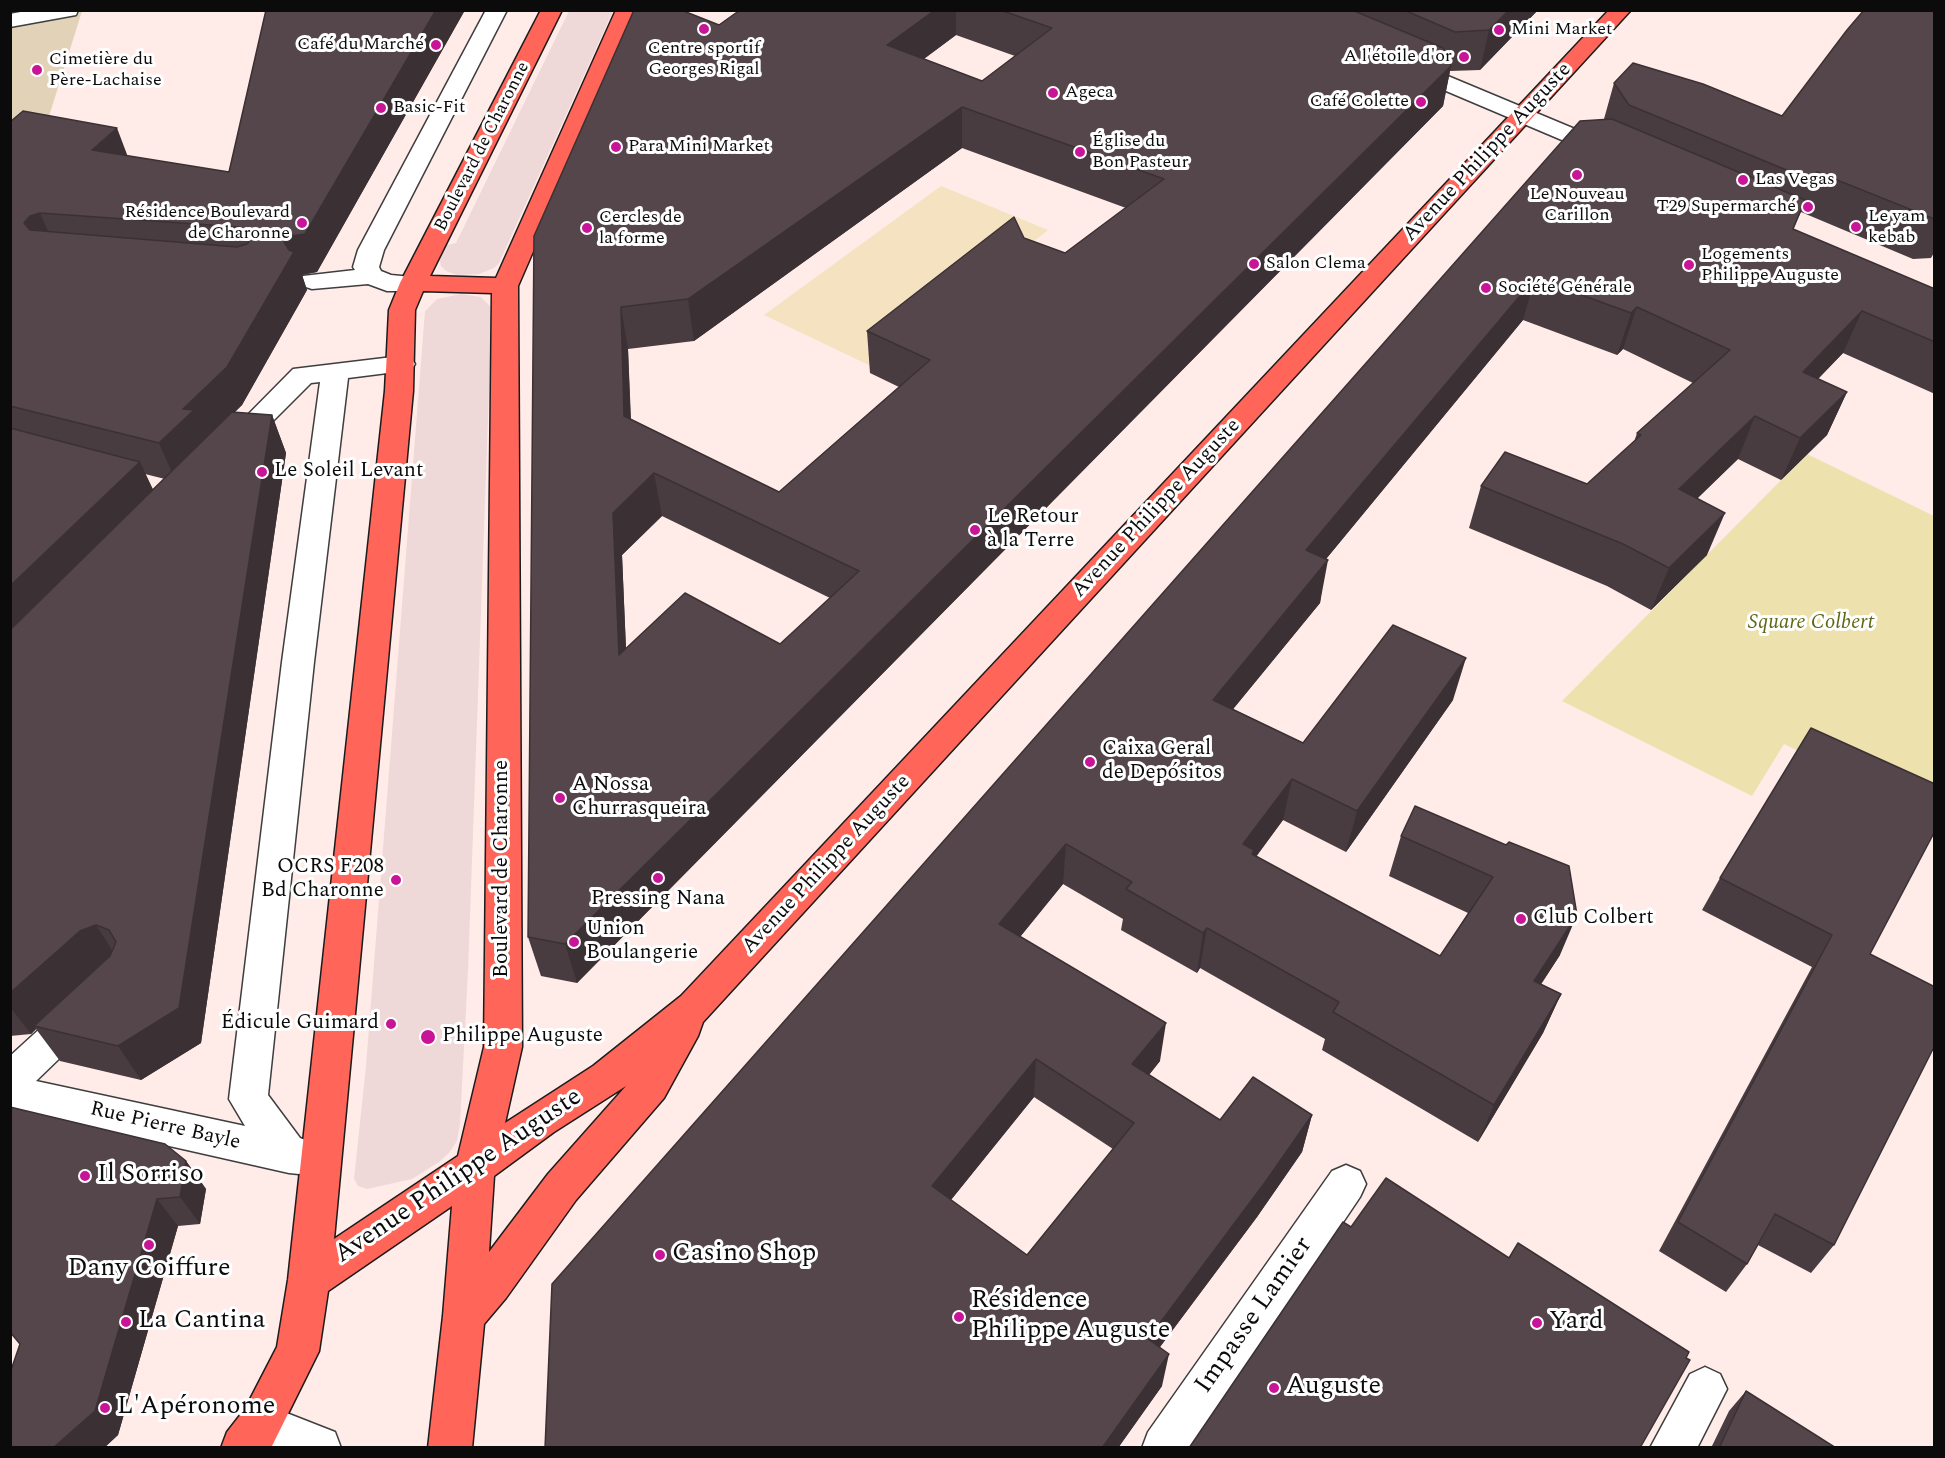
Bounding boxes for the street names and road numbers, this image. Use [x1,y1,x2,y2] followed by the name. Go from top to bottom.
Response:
[1398,58,1578,248] street label: Avenue Philippe Auguste
[431,59,535,235] street label: Boulevard de Charonne
[1067,414,1247,604] street label: Avenue Philippe Auguste
[490,760,516,978] street label: Boulevard de Charonne
[737,770,917,960] street label: Avenue Philippe Auguste
[329,1083,589,1271] street label: Avenue Philippe Auguste
[87,1097,243,1157] street label: Rue Pierre Bayle
[1190,1232,1320,1400] street label: Impasse Lamier

